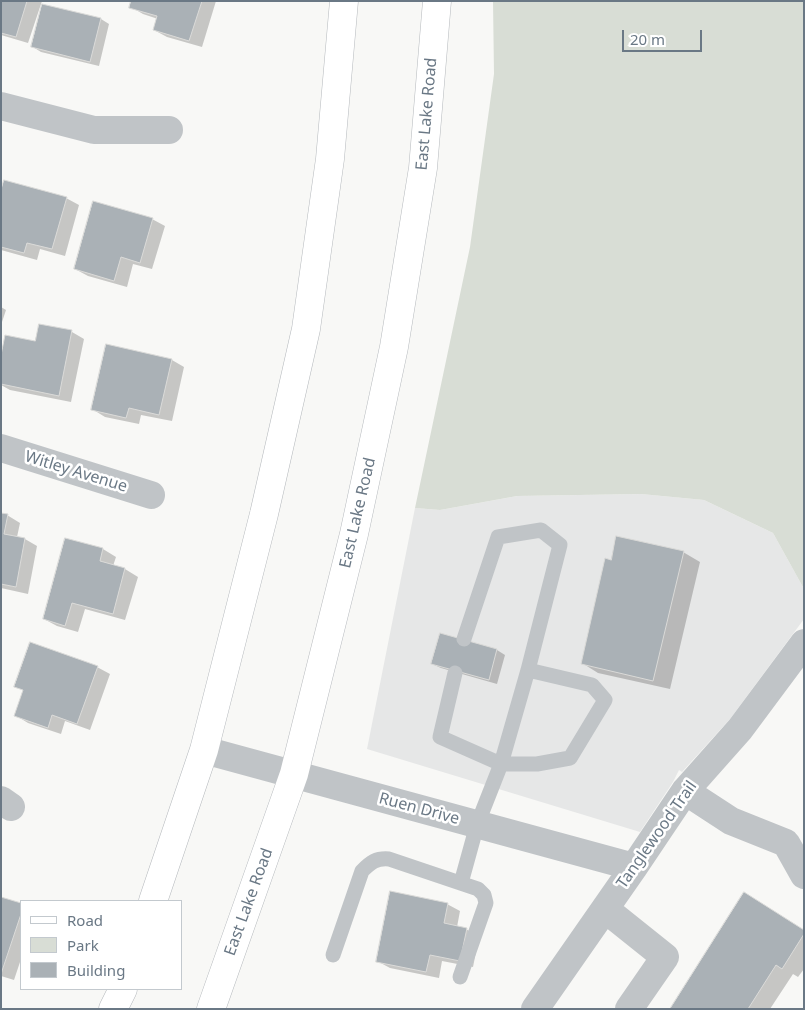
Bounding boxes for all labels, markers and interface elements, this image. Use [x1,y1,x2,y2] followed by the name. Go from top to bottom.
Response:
[625,20,705,52] scale bar
[630,29,665,49] text: 20 m
[413,57,441,171] street label: East Lake Road
[22,447,130,497] street label: Witley Avenue
[336,456,380,570] street label: East Lake Road
[613,778,701,892] street label: Tanglewood Trail
[377,789,461,829] street label: Ruen Drive
[221,846,277,958] street label: East Lake Road
[20,900,182,990] legend
[67,910,103,930] text: Road
[67,935,99,955] text: Park
[67,960,125,980] text: Building

